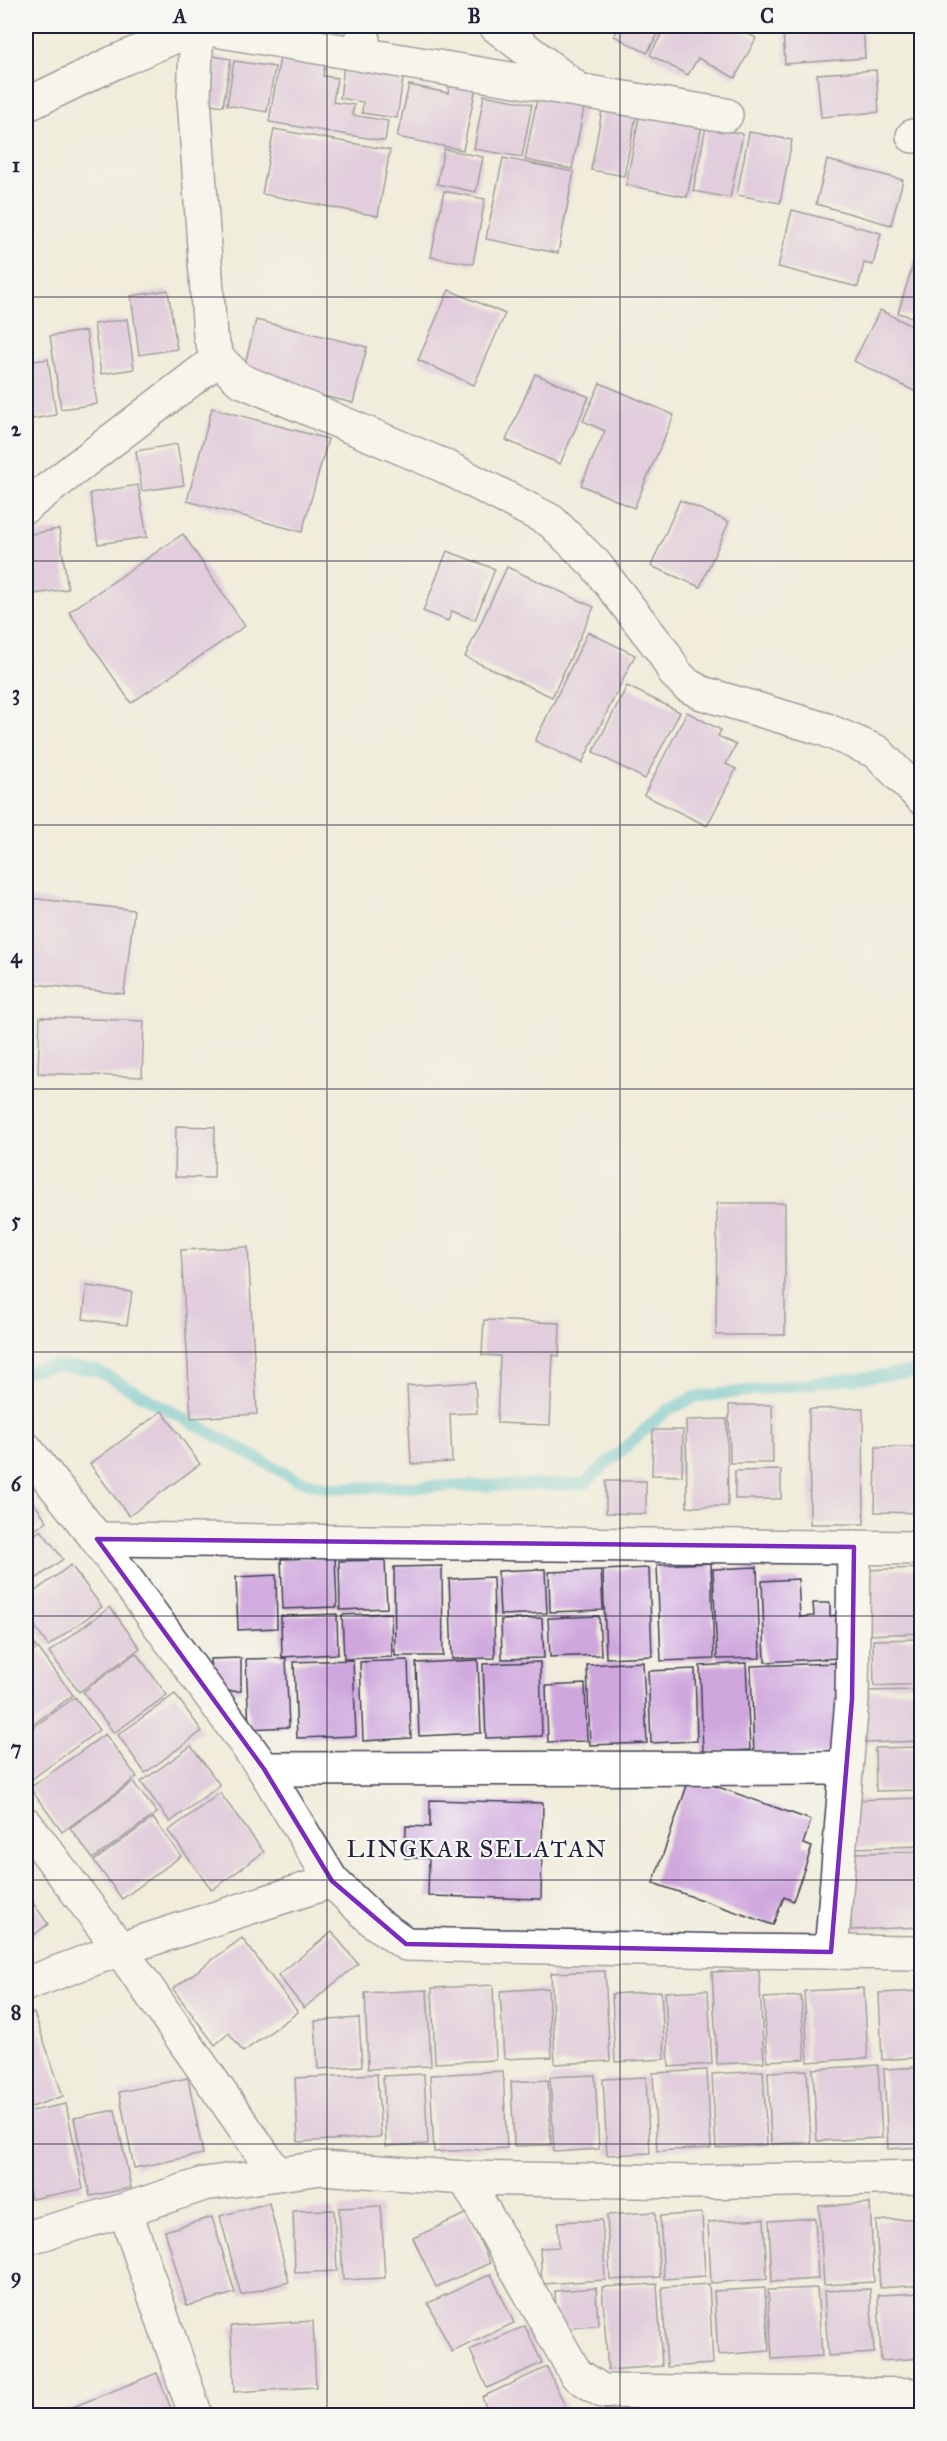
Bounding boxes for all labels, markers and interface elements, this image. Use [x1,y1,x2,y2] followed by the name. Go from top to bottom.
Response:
[171,4,187,28] text: A
[467,4,481,28] text: B
[760,4,774,28] text: C
[12,153,20,177] text: 1
[11,417,22,441] text: 2
[12,681,20,706] text: 3
[10,944,22,969] text: 4
[11,1208,21,1232] text: 5
[11,1472,23,1496] text: 6
[11,1736,22,1760] text: 7
[347,1834,607,1864] district label: LINGKAR SELATAN
[11,2000,21,2024] text: 8
[11,2264,21,2289] text: 9

